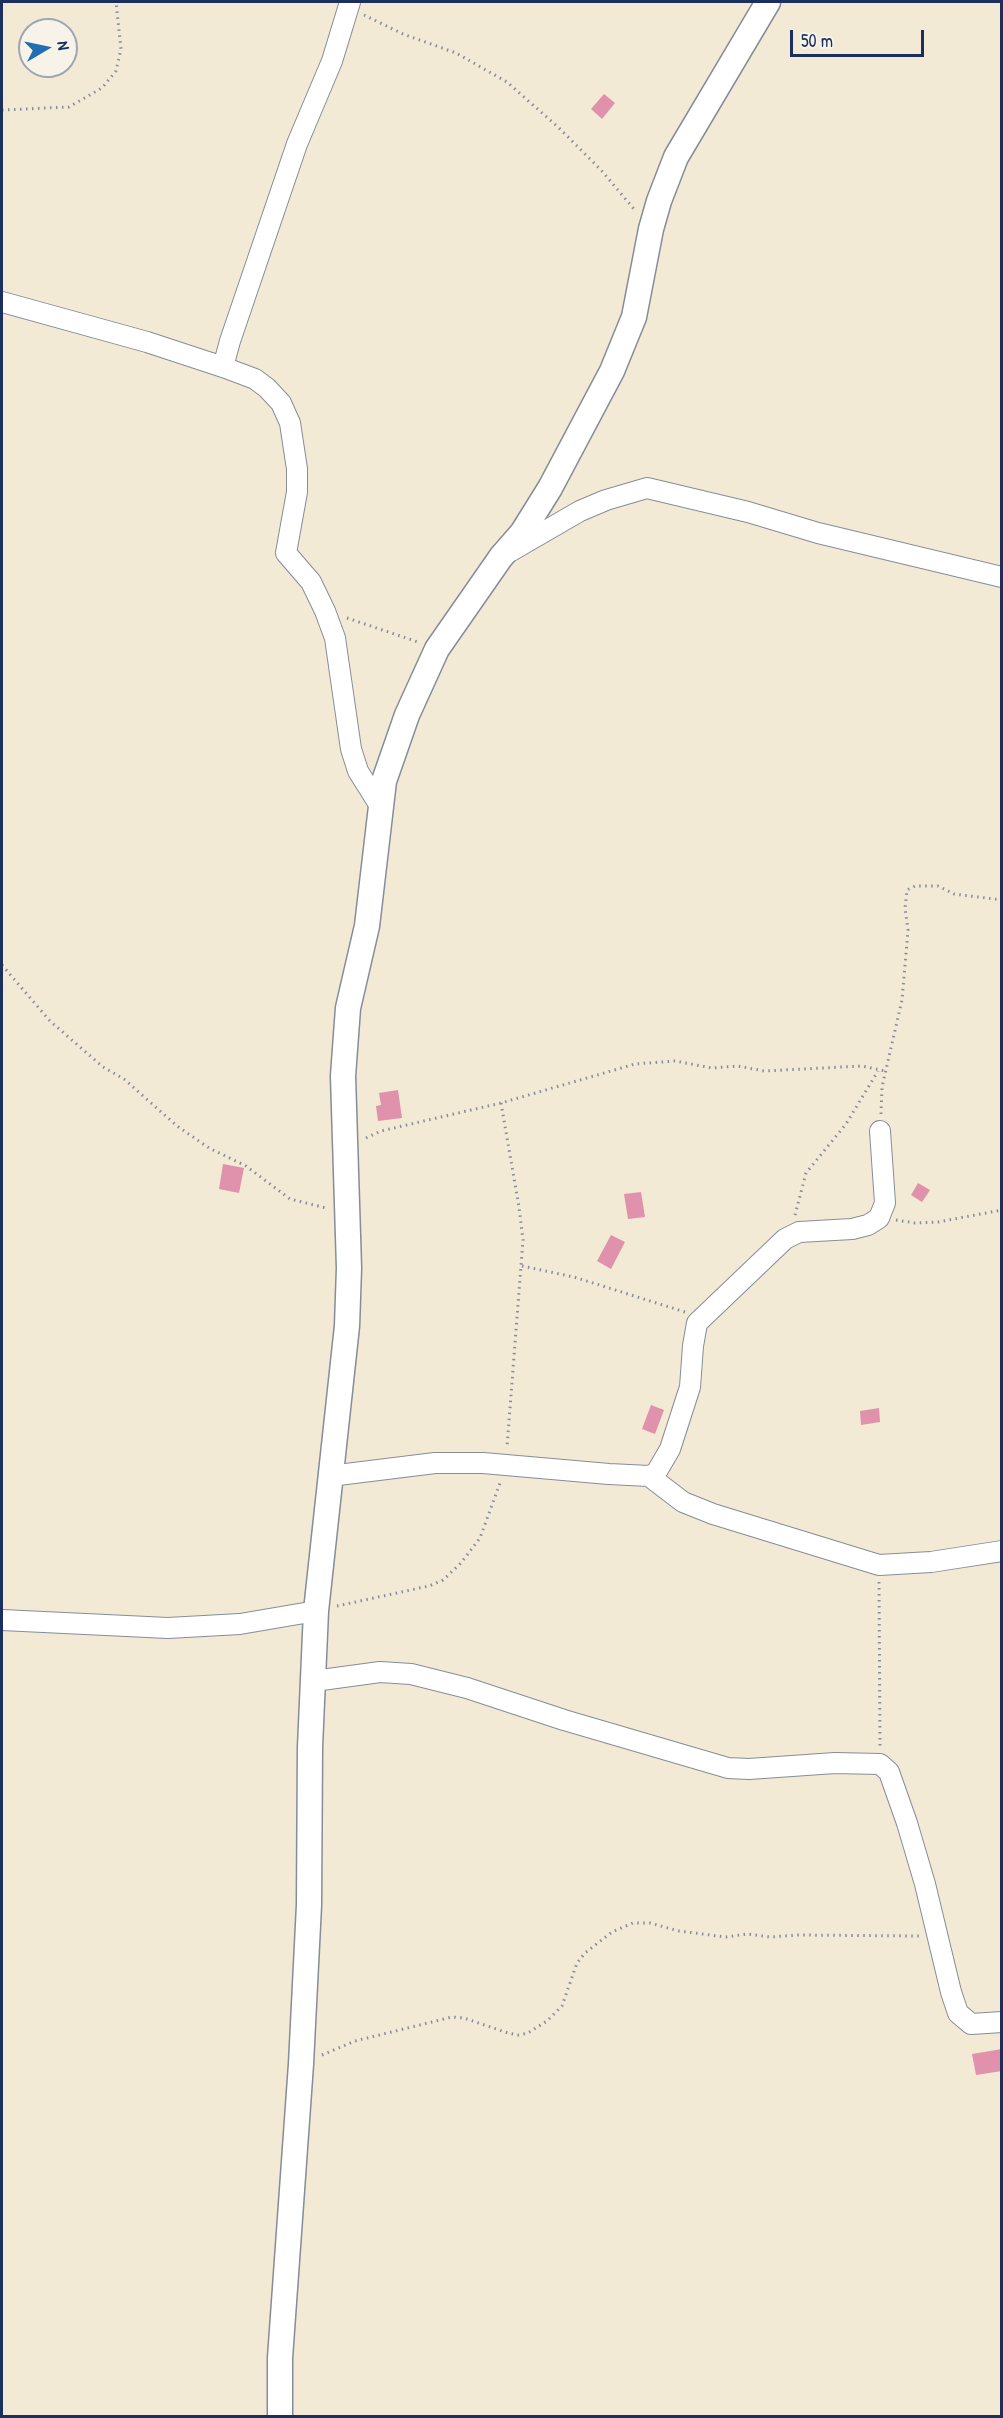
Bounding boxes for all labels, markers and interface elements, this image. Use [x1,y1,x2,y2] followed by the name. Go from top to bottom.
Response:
[18,18,78,78] north arrow
[793,18,926,56] scale bar
[801,28,833,53] text: 50 m
[52,40,75,51] text: N

